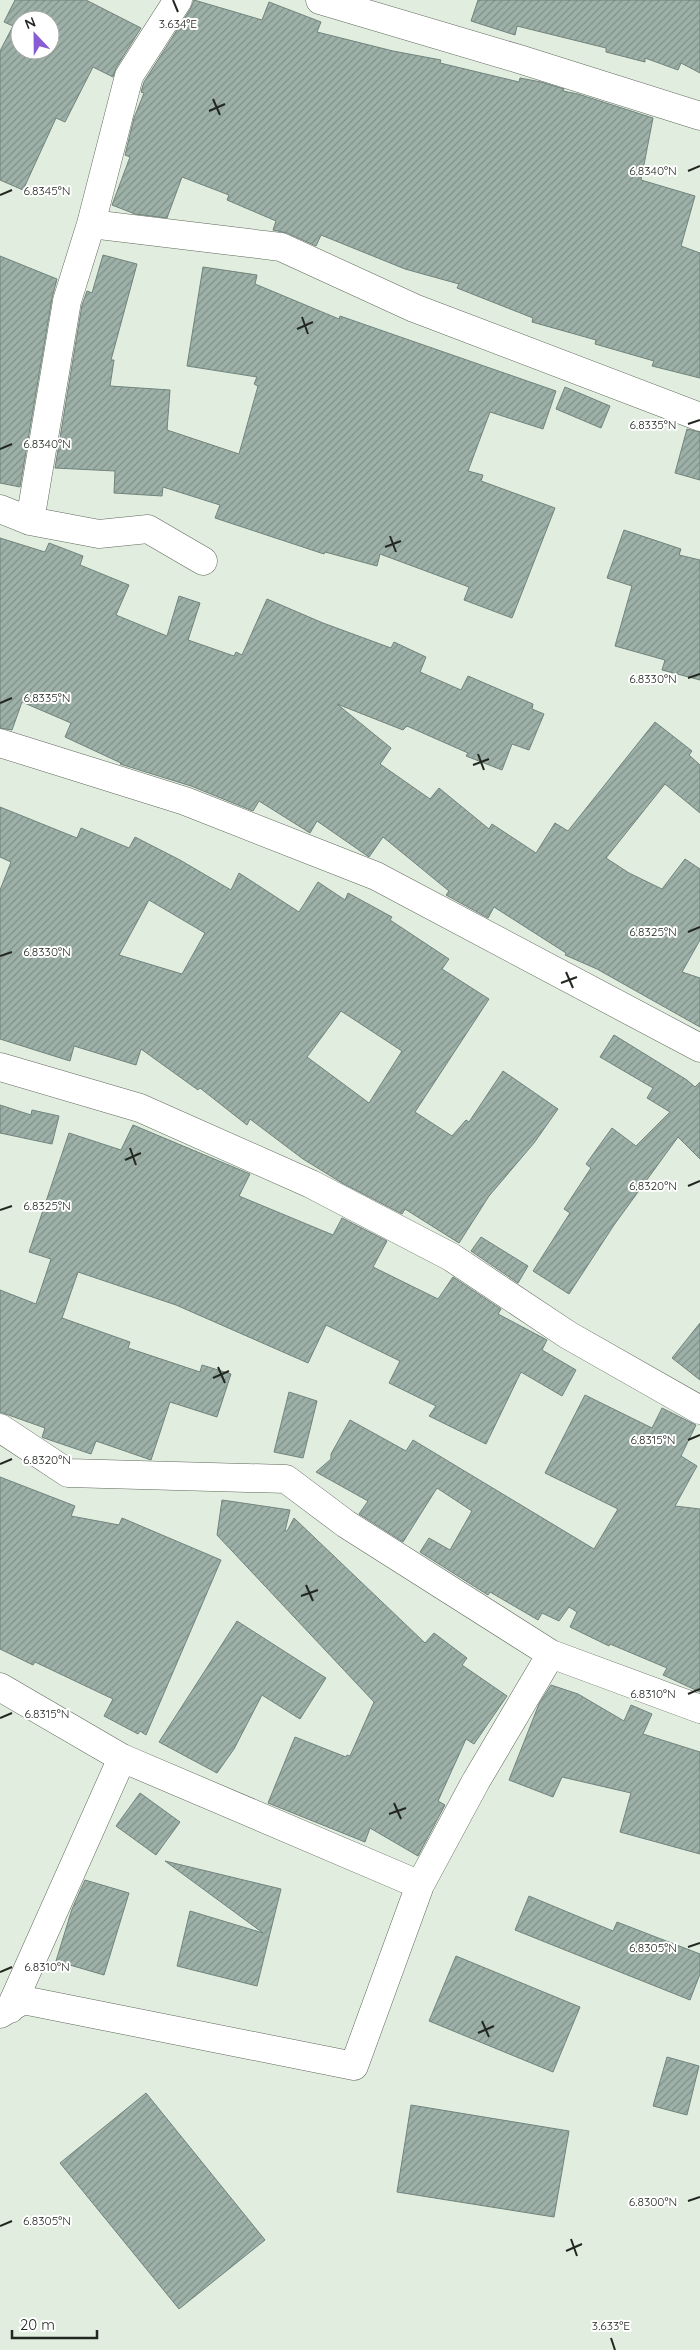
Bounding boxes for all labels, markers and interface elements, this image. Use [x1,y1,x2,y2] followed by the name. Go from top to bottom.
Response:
[10,10,60,60] north arrow
[22,13,38,33] text: N
[159,16,197,31] text: 3.634°E
[629,163,677,178] text: 6.8340°N
[23,183,71,198] text: 6.8345°N
[630,417,676,432] text: 6.8335°N
[23,436,71,451] text: 6.8340°N
[629,671,677,686] text: 6.8330°N
[24,690,70,705] text: 6.8335°N
[629,924,677,939] text: 6.8325°N
[23,944,71,959] text: 6.8330°N
[629,1178,677,1193] text: 6.8320°N
[23,1198,71,1213] text: 6.8325°N
[630,1432,676,1447] text: 6.8315°N
[23,1452,71,1467] text: 6.8320°N
[630,1686,676,1701] text: 6.8310°N
[24,1706,70,1721] text: 6.8315°N
[629,1940,677,1955] text: 6.8305°N
[24,1959,70,1974] text: 6.8310°N
[629,2194,677,2209] text: 6.8300°N
[23,2213,71,2228] text: 6.8305°N
[12,2308,98,2340] scale bar
[20,2315,55,2334] text: 20 m
[592,2318,630,2333] text: 3.633°E

